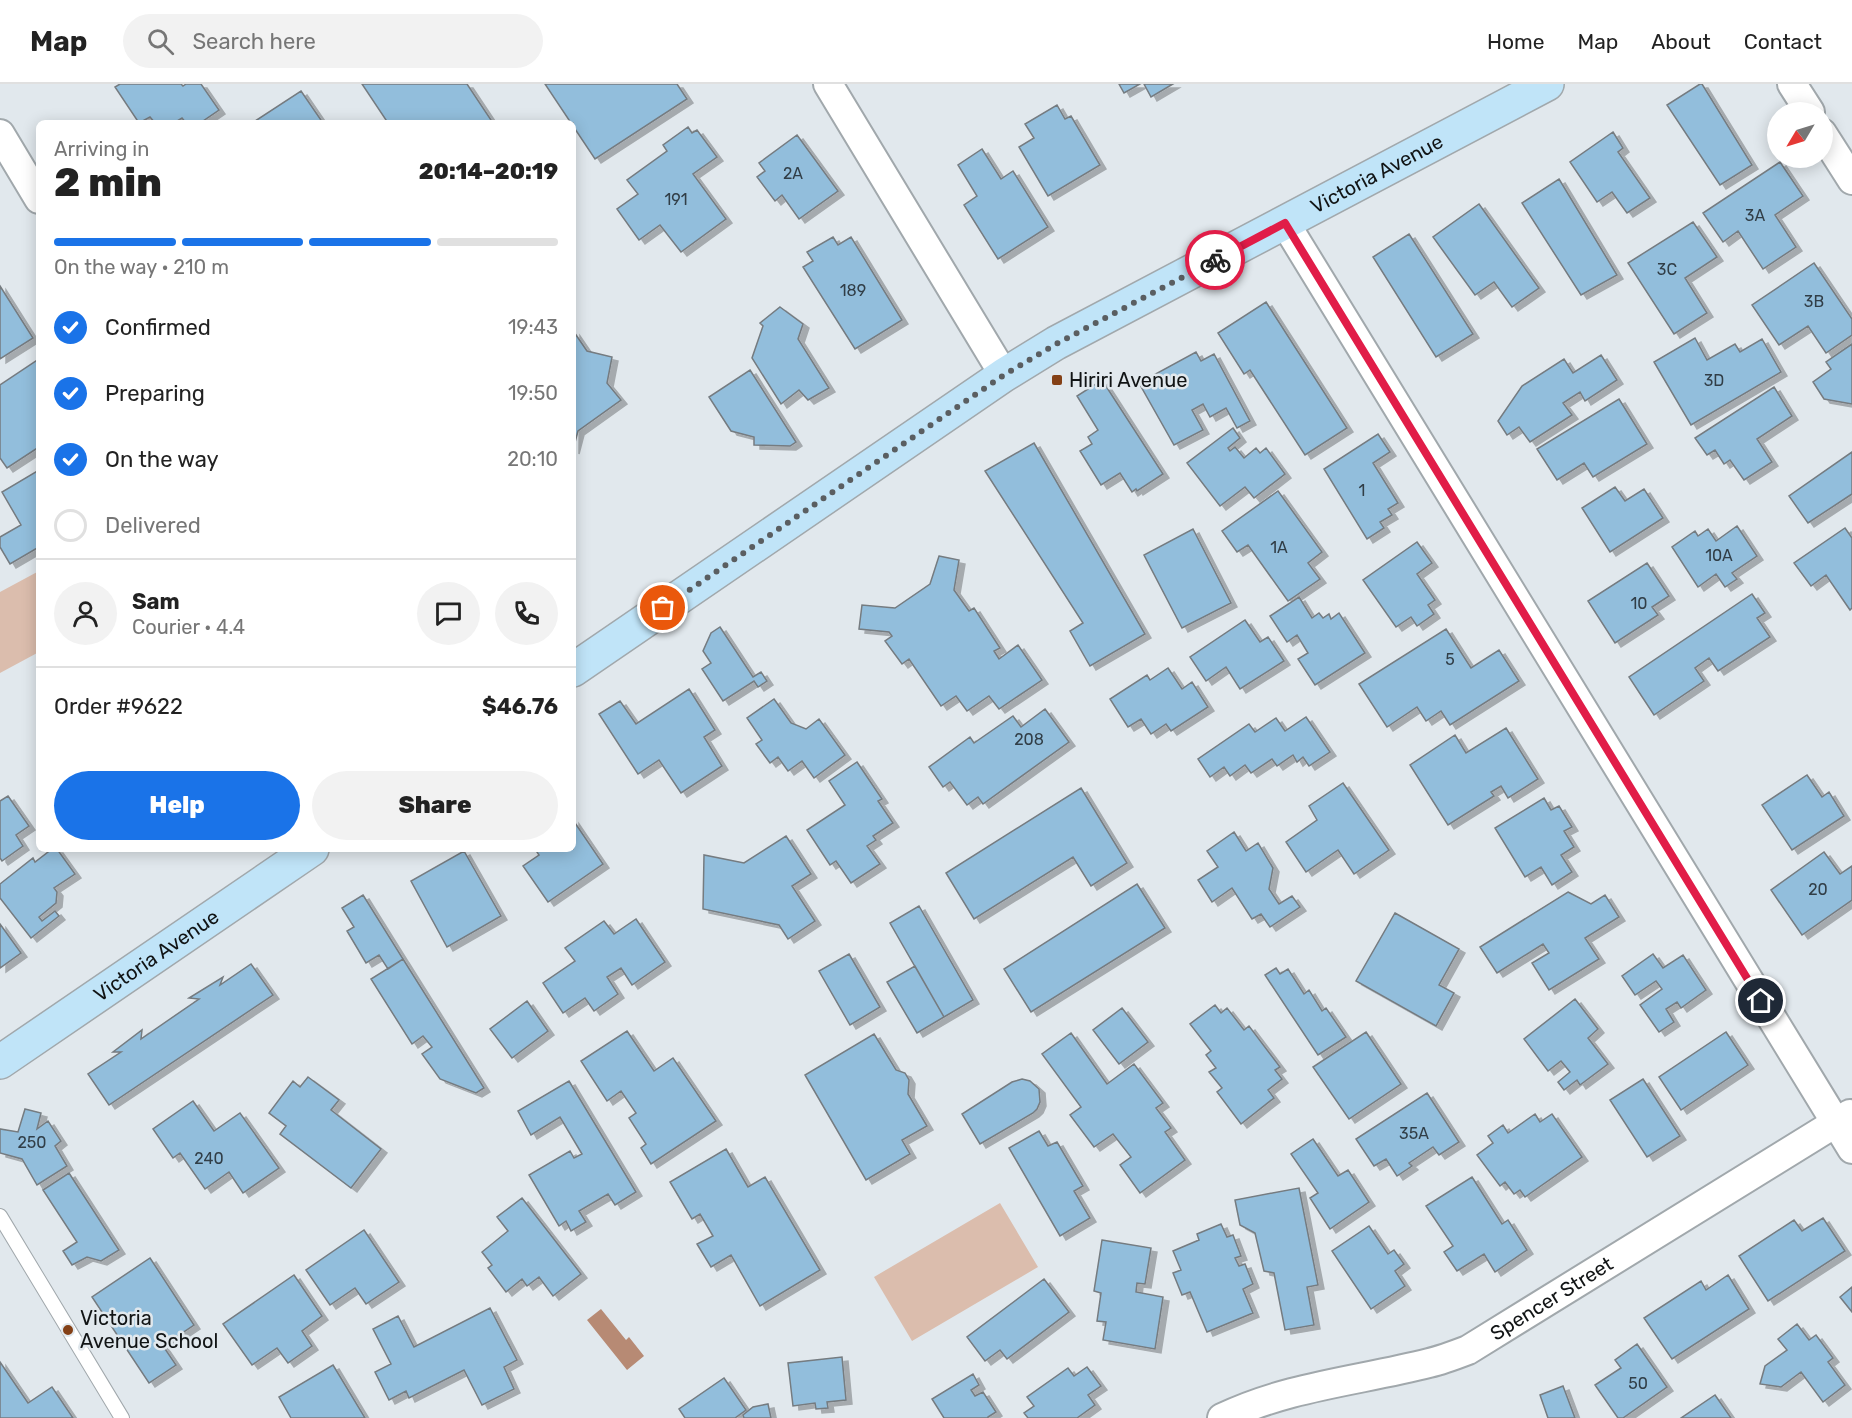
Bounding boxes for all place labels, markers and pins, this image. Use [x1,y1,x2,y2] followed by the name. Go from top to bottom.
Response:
[1069,368,1187,392] place label: Hiriri Avenue
[1050,373,1064,387] marker: Hiriri Avenue
[637,582,688,633] pin
[1735,975,1786,1026] pin
[80,1306,218,1353] place label: Victoria Avenue School
[61,1323,75,1337] marker: Victoria Avenue School

